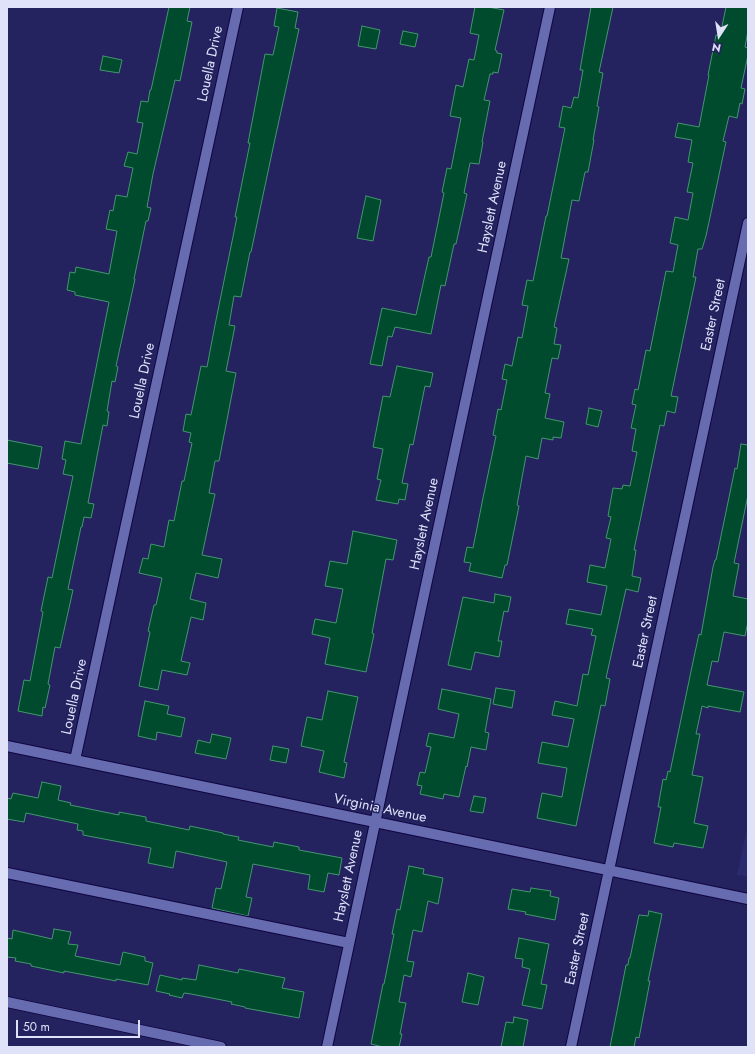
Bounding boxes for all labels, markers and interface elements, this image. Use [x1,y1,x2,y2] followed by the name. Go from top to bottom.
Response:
[699,16,739,56] north arrow
[195,25,227,103] street label: Louella Drive
[711,39,722,56] text: N
[475,160,511,254] street label: Hayslett Avenue
[698,278,730,352] street label: Easter Street
[127,342,159,420] street label: Louella Drive
[407,477,443,571] street label: Hayslett Avenue
[630,595,662,669] street label: Easter Street
[59,658,91,736] street label: Louella Drive
[332,791,428,827] street label: Virginia Avenue
[331,829,367,923] street label: Hayslett Avenue
[562,912,594,986] street label: Easter Street
[18,1012,142,1038] scale bar
[23,1018,50,1036] text: 50 m

